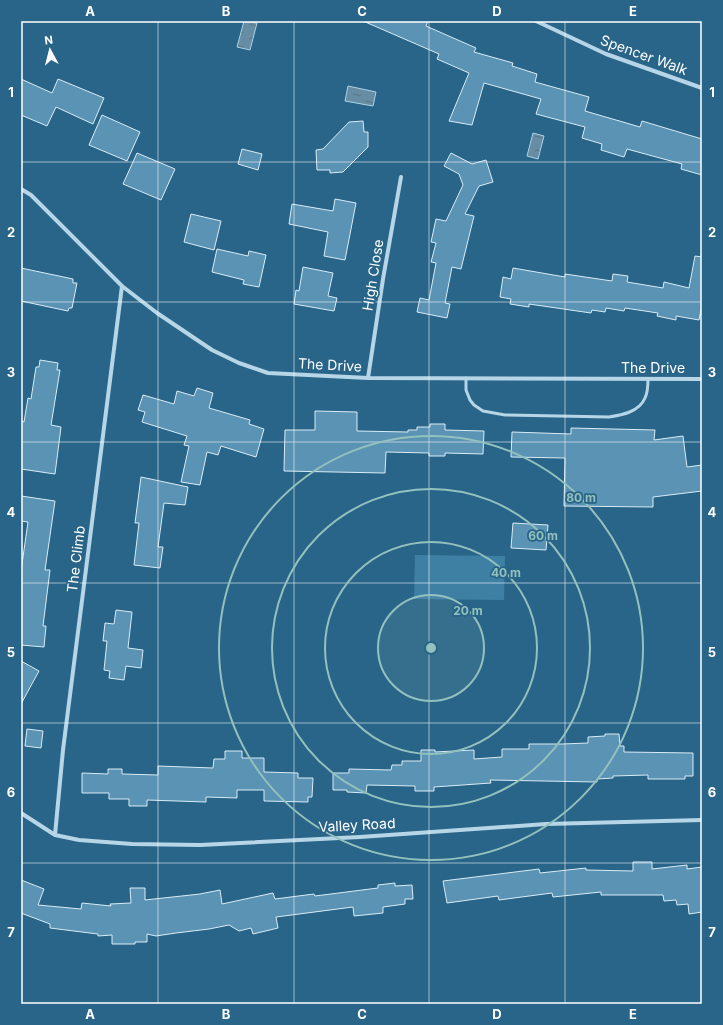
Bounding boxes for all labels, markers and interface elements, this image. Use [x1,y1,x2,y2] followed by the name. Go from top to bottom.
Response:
[85,3,95,19] text: A
[222,3,231,19] text: B
[357,3,367,19] text: C
[492,3,502,19] text: D
[629,3,637,19] text: E
[30,30,70,70] north arrow
[598,31,690,78] street label: Spencer Walk
[44,33,54,48] text: N
[8,84,14,100] text: 1
[709,84,715,100] text: 1
[7,224,15,240] text: 2
[708,224,716,240] text: 2
[358,238,387,312] street label: High Close
[298,354,363,375] street label: The Drive
[621,359,685,376] street label: The Drive
[7,364,15,380] text: 3
[708,364,716,380] text: 3
[566,490,596,505] text: 80 m
[7,504,16,520] text: 4
[708,504,717,520] text: 4
[63,525,88,593] street label: The Climb
[528,528,558,543] text: 60 m
[491,565,521,580] text: 40 m
[453,603,483,618] text: 20 m
[424,641,438,655] centre of rings
[7,644,15,660] text: 5
[708,644,716,660] text: 5
[7,784,15,800] text: 6
[708,784,716,800] text: 6
[318,814,396,835] street label: Valley Road
[7,924,15,940] text: 7
[708,924,716,940] text: 7
[85,1006,95,1022] text: A
[222,1006,231,1022] text: B
[357,1006,367,1022] text: C
[492,1006,502,1022] text: D
[629,1006,637,1022] text: E

